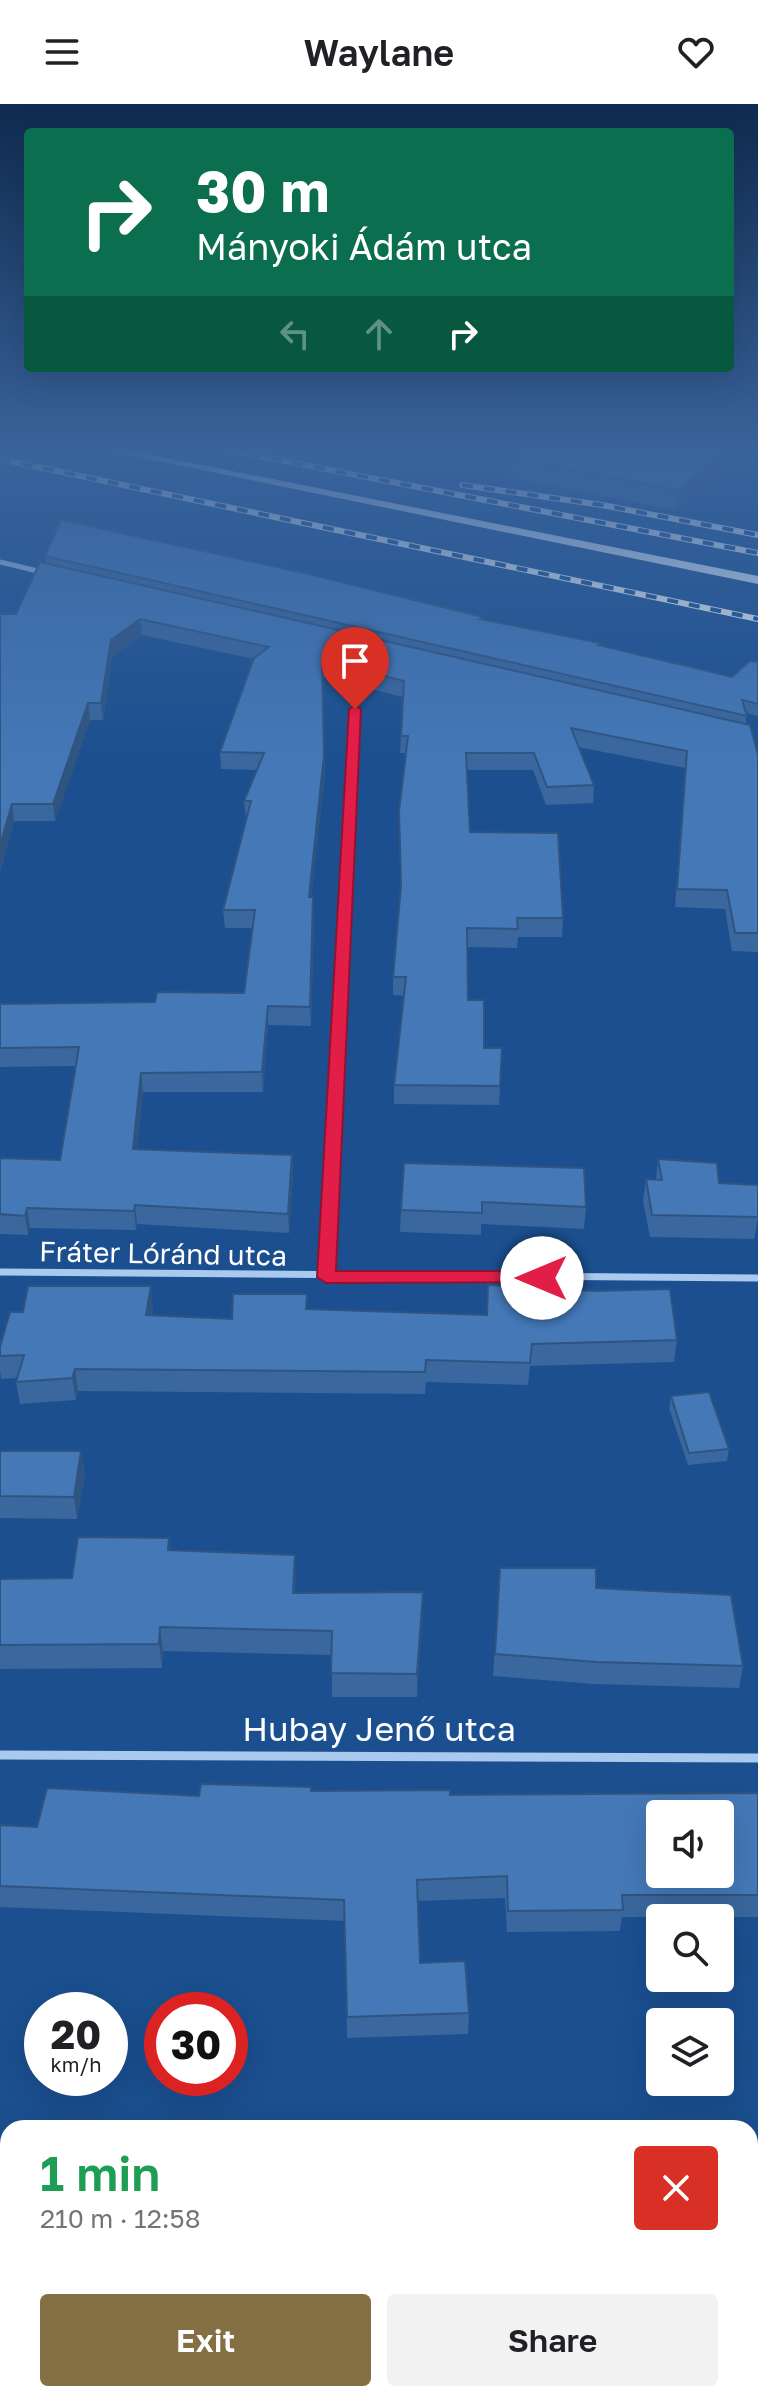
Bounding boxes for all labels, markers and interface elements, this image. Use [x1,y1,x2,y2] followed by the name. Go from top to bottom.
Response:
[40,30,84,74] icon: menu
[674,30,718,74] icon: heart
[304,31,454,74] text: Waylane
[196,157,330,224] text: 30 m
[64,160,168,264] icon: right
[196,225,532,268] text: Mányoki Ádám utca
[273,312,317,356] icon: left
[357,312,401,356] icon: ahead
[441,312,485,356] icon: right
[321,627,389,709] pin
[333,639,377,683] icon: arrive
[39,1234,287,1272] street label: Fráter Lóránd utca
[500,1236,584,1320] position arrow
[242,1708,516,1748] street label: Hubay Jenő utca
[646,1800,734,2096] map controls
[646,1800,734,1888] button: sound
[646,1904,734,1992] button: search
[144,1992,248,2096] speed limit sign: 30
[646,2008,734,2096] button: layers
[51,2010,101,2058] text: 20
[51,2052,101,2076] text: km/h
[40,2144,160,2202] text: 1 min
[634,2146,718,2230] button: close
[40,2203,201,2234] text: 210 m · 12:58
[40,2294,371,2386] button: Exit
[387,2294,718,2386] button: Share

